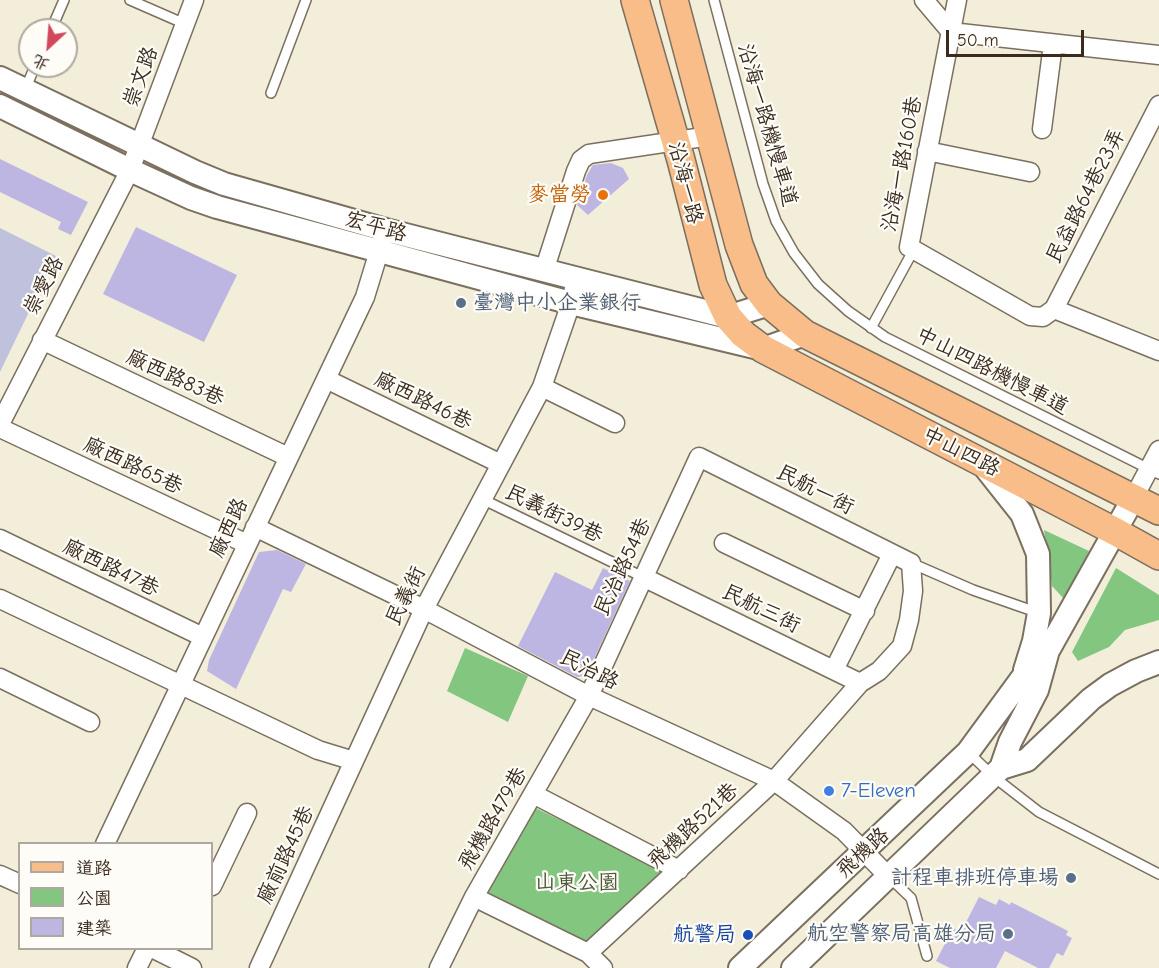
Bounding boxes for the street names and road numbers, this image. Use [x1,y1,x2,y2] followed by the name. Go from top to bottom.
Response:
[732,41,802,209] street label: 沿海一路機慢車道
[118,43,164,111] street label: 崇文路
[877,94,927,234] street label: 沿海一路160巷
[1041,124,1131,268] street label: 民益路64巷23弄
[663,139,707,227] street label: 沿海一路
[342,207,410,247] street label: 宏平路
[18,252,70,320] street label: 崇愛路
[911,322,1073,420] street label: 中山四路機慢車道
[122,344,228,412] street label: 廠西路83巷
[370,367,476,435] street label: 廠西路46巷
[918,422,1004,482] street label: 中山四路
[79,432,187,500] street label: 廠西路65巷
[772,460,858,520] street label: 民航一街
[501,479,607,549] street label: 民義街39巷
[204,494,254,562] street label: 廠西路
[589,514,657,620] street label: 民治路54巷
[59,534,163,602] street label: 廠西路47巷
[381,562,431,630] street label: 民義街
[718,579,804,639] street label: 民航三街
[555,644,623,696] street label: 民治路
[453,763,533,875] street label: 飛機路479巷
[642,778,744,874] street label: 飛機路521巷
[252,802,320,908] street label: 廠前路45巷
[831,822,895,884] street label: 飛機路

